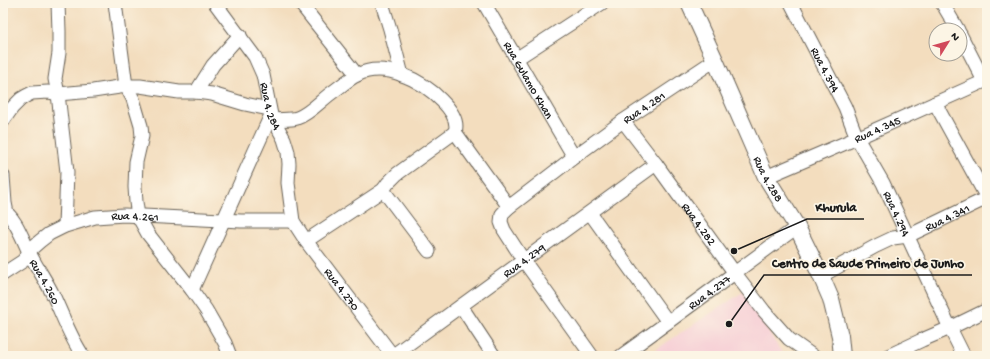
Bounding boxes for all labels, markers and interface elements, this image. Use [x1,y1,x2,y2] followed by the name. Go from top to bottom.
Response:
[928,22,968,62] north arrow
[947,31,961,44] text: N
[499,40,555,122] street label: Rua Gulamo Khan
[806,46,841,96] street label: Rua 4.394
[256,81,283,133] street label: Rua 4.284
[621,90,669,128] street label: Rua 4.281
[853,114,903,147] street label: Rua 4.345
[749,155,785,206] street label: Rua 4.288
[879,189,912,240] street label: Rua 4.294
[807,194,864,219] callout: Khurula
[677,201,718,249] street label: Rua 4.282
[814,201,857,216] text: Khurula
[923,202,973,236] street label: Rua 4.341
[111,210,159,226] street label: Rua 4.261
[501,242,549,282] street label: Rua 4.279
[764,250,972,275] callout: Centro de Saude Primeiro de Junho
[25,257,62,307] street label: Rua 4.260
[771,257,964,272] text: Centro de Saude Primeiro de Junho
[320,266,361,314] street label: Rua 4.270
[686,273,735,314] street label: Rua 4.277

